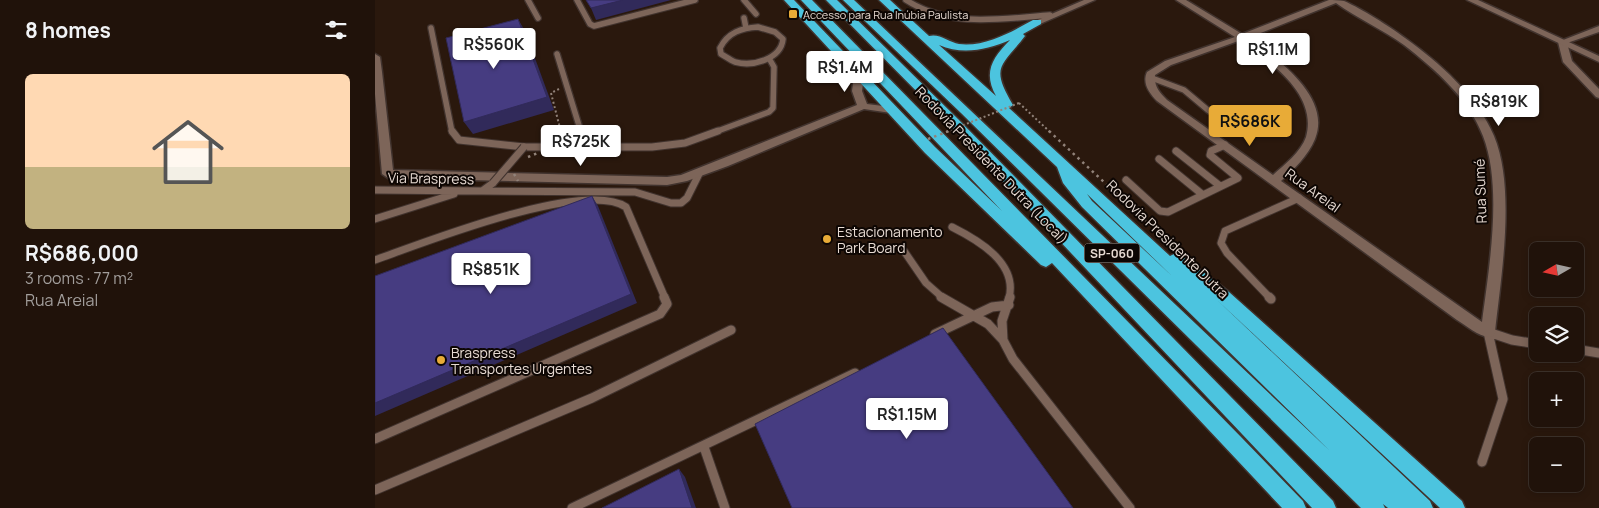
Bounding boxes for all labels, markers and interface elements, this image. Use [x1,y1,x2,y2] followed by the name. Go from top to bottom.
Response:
[803,7,968,22] place label: Accesso para Rua Inúbia Paulista
[787,8,799,20] marker: Accesso para Rua Inúbia Paulista
[25,16,111,44] text: 8 homes
[322,16,350,44] icon: filters
[453,28,535,70] pin: R$560K
[1232,32,1314,75] pin: R$1.1M
[464,33,524,55] text: R$560K
[1248,38,1298,60] text: R$1.1M
[804,51,886,93] pin: R$1.4M
[817,56,873,78] text: R$1.4M
[911,82,1073,248] street label: Rodovia Presidente Dutra (Local)
[1458,84,1540,127] pin: R$819K
[1470,90,1528,112] text: R$819K
[1209,104,1291,147] pin: R$686K
[143,107,233,197] icon: home
[1220,110,1280,132] text: R$686K
[540,124,622,167] pin: R$725K
[552,130,610,152] text: R$725K
[1469,158,1491,224] street label: Rua Sumé
[1282,164,1344,216] street label: Rua Areial
[388,168,474,188] street label: Via Braspress
[1103,175,1233,303] street label: Rodovia Presidente Dutra
[837,222,943,257] place label: Estacionamento Park Board
[821,233,833,245] marker: Estacionamento Park Board
[25,239,139,267] text: R$686,000
[1529,242,1584,298] north arrow
[1529,242,1584,492] map controls
[1085,244,1139,262] road number: SP-060
[450,252,532,295] pin: R$851K
[462,258,520,280] text: R$851K
[25,267,133,289] text: 3 rooms · 77 m²
[25,289,98,311] text: Rua Areial
[1529,307,1584,362] button: layers
[451,343,592,378] place label: Braspress Transportes Urgentes
[435,354,447,366] marker: Braspress Transportes Urgentes
[1529,372,1584,427] button: +
[861,398,953,440] pin: R$1.15M
[877,403,937,425] text: R$1.15M
[1529,437,1584,492] button: −

